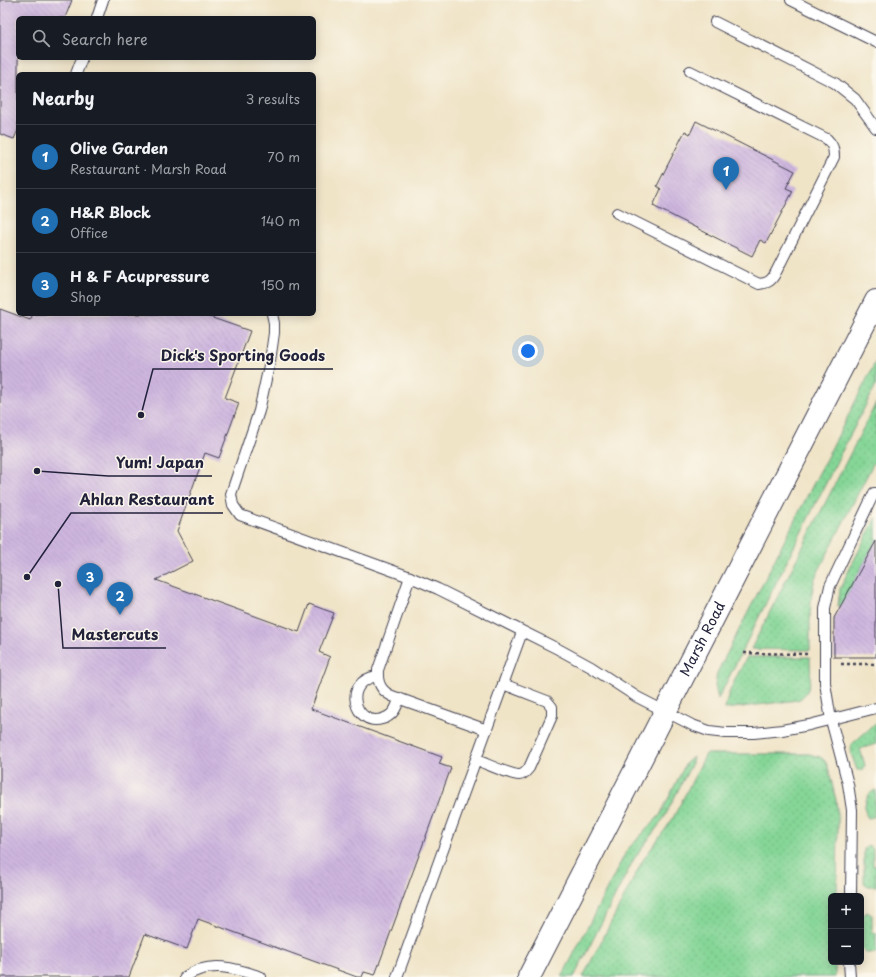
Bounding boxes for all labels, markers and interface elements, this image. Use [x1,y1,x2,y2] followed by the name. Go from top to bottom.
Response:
[16,16,316,60] search box
[30,27,52,49] icon: search
[62,27,148,50] text: Search here
[32,85,94,111] text: Nearby
[246,89,300,108] text: 3 results
[70,136,168,159] text: Olive Garden
[42,147,48,166] text: 1
[267,147,300,166] text: 70 m
[713,157,739,190] pin: 1
[70,159,227,178] text: Restaurant · Marsh Road
[70,200,151,223] text: H&R Block
[40,211,50,230] text: 2
[261,211,300,230] text: 140 m
[70,223,108,242] text: Office
[70,264,210,287] text: H & F Acupressure
[41,275,49,294] text: 3
[261,275,300,294] text: 150 m
[70,287,101,306] text: Shop
[518,341,538,361] your location
[153,342,333,369] callout: Dick's Sporting Goods
[161,343,325,366] text: Dick's Sporting Goods
[108,449,212,476] callout: Yum! Japan
[116,450,204,473] text: Yum! Japan
[71,486,223,513] callout: Ahlan Restaurant
[78,487,215,510] text: Ahlan Restaurant
[77,563,103,596] pin: 3
[107,582,133,615] pin: 2
[674,598,730,680] street label: Marsh Road
[63,621,166,648] callout: Mastercuts
[72,622,158,645] text: Mastercuts
[828,893,864,965] map controls
[828,893,864,929] button: +
[828,929,864,965] button: −

